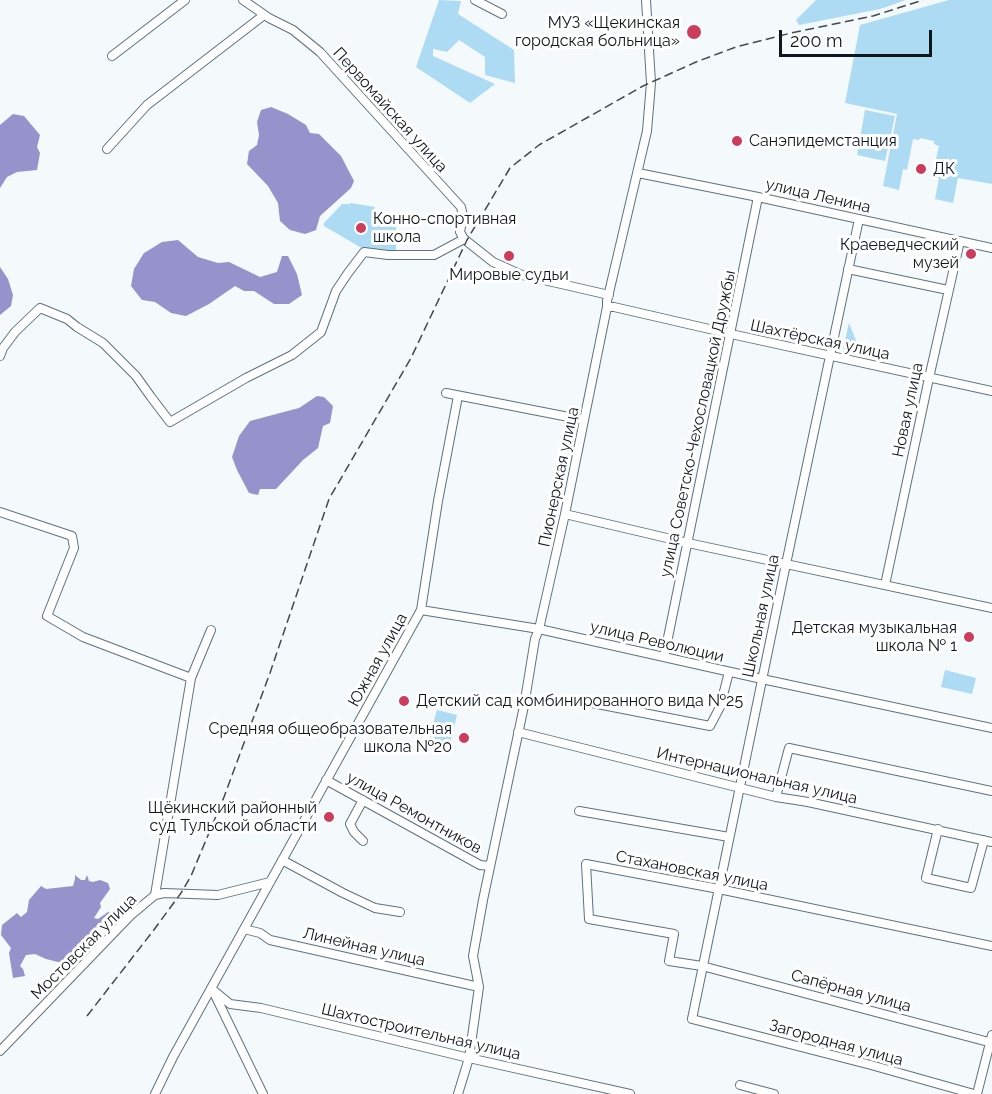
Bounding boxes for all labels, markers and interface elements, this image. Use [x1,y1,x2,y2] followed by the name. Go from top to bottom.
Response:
[515,13,680,51] place label: МУЗ «Щекинская городская больница»
[782,18,935,56] scale bar
[685,23,703,41] marker: МУЗ «Щекинская городская больница»
[790,30,843,51] text: 200 m
[329,44,451,176] street label: Первомайская улица
[749,131,897,151] place label: Санэпидемстанция
[730,134,744,148] marker: Санэпидемстанция
[933,159,955,179] place label: ДК
[914,162,928,176] marker: ДК
[764,175,872,217] street label: улица Ленина
[373,209,516,247] place label: Конно-спортивная школа
[354,221,368,235] marker: Конно-спортивная школа
[840,235,959,273] place label: Краеведческий музей
[964,247,978,261] marker: Краеведческий музей
[502,249,516,263] marker: Мировые судьи
[449,265,569,285] place label: Мировые судьи
[656,269,740,579] street label: улица Советско-Чехословацкой Дружбы
[748,316,892,364] street label: Шахтёрская улица
[889,361,927,459] street label: Новая улица
[535,405,583,549] street label: Пионерская улица
[739,553,783,679] street label: Школьная улица
[344,610,412,710] street label: Южная улица
[588,617,726,667] street label: улица Революции
[791,618,957,656] place label: Детская музыкальная школа № 1
[962,630,976,644] marker: Детская музыкальная школа № 1
[416,691,743,711] place label: Детский сад комбинированного вида №25
[397,694,411,708] marker: Детский сад комбинированного вида №25
[209,719,452,757] place label: Средняя общеобразовательная школа №20
[457,731,471,745] marker: Средняя общеобразовательная школа №20
[655,744,859,808] street label: Интернациональная улица
[343,768,485,858] street label: улица Ремонтников
[148,798,317,836] place label: Щёкинский районный суд Тульской области
[322,810,336,824] marker: Щёкинский районный суд Тульской области
[614,847,770,895] street label: Стахановская улица
[27,890,141,1004] street label: Мостовская улица
[301,924,427,970] street label: Линейная улица
[789,966,913,1016] street label: Сапёрная улица
[319,1000,523,1064] street label: Шахтостроительная улица
[767,1016,905,1070] street label: Загородная улица

